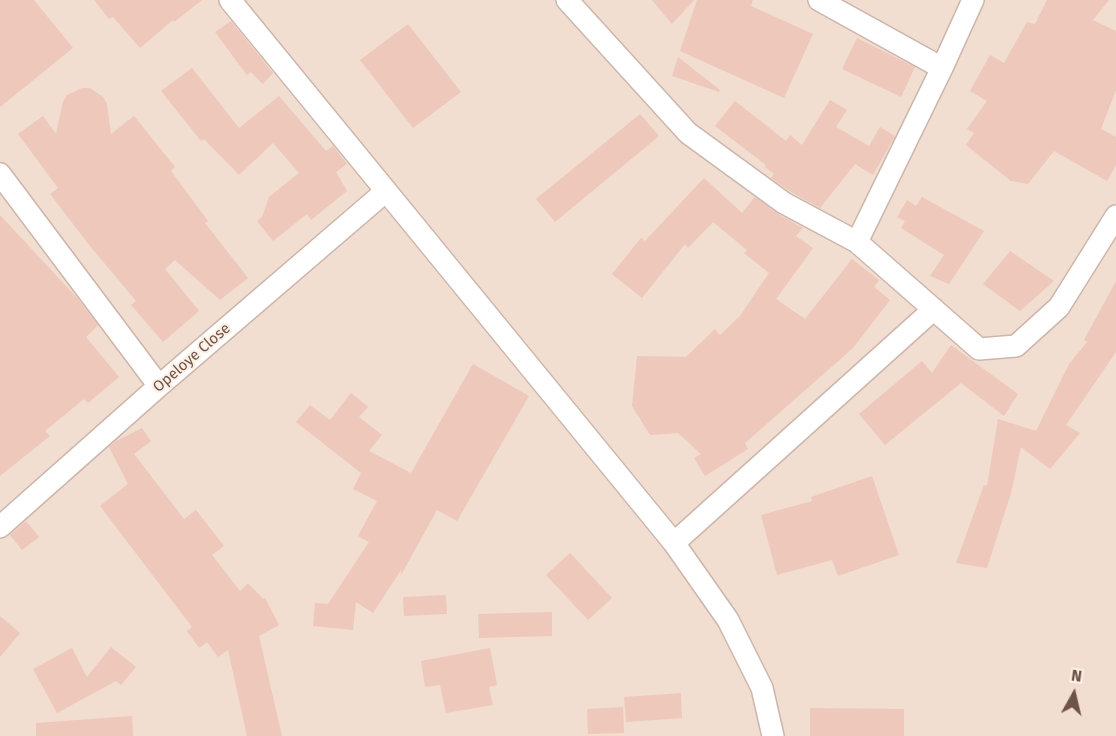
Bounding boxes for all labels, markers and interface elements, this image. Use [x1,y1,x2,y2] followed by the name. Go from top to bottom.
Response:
[150,320,234,396] street label: Opeloye Close
[1044,664,1104,724] north arrow
[1070,666,1083,686] text: N

